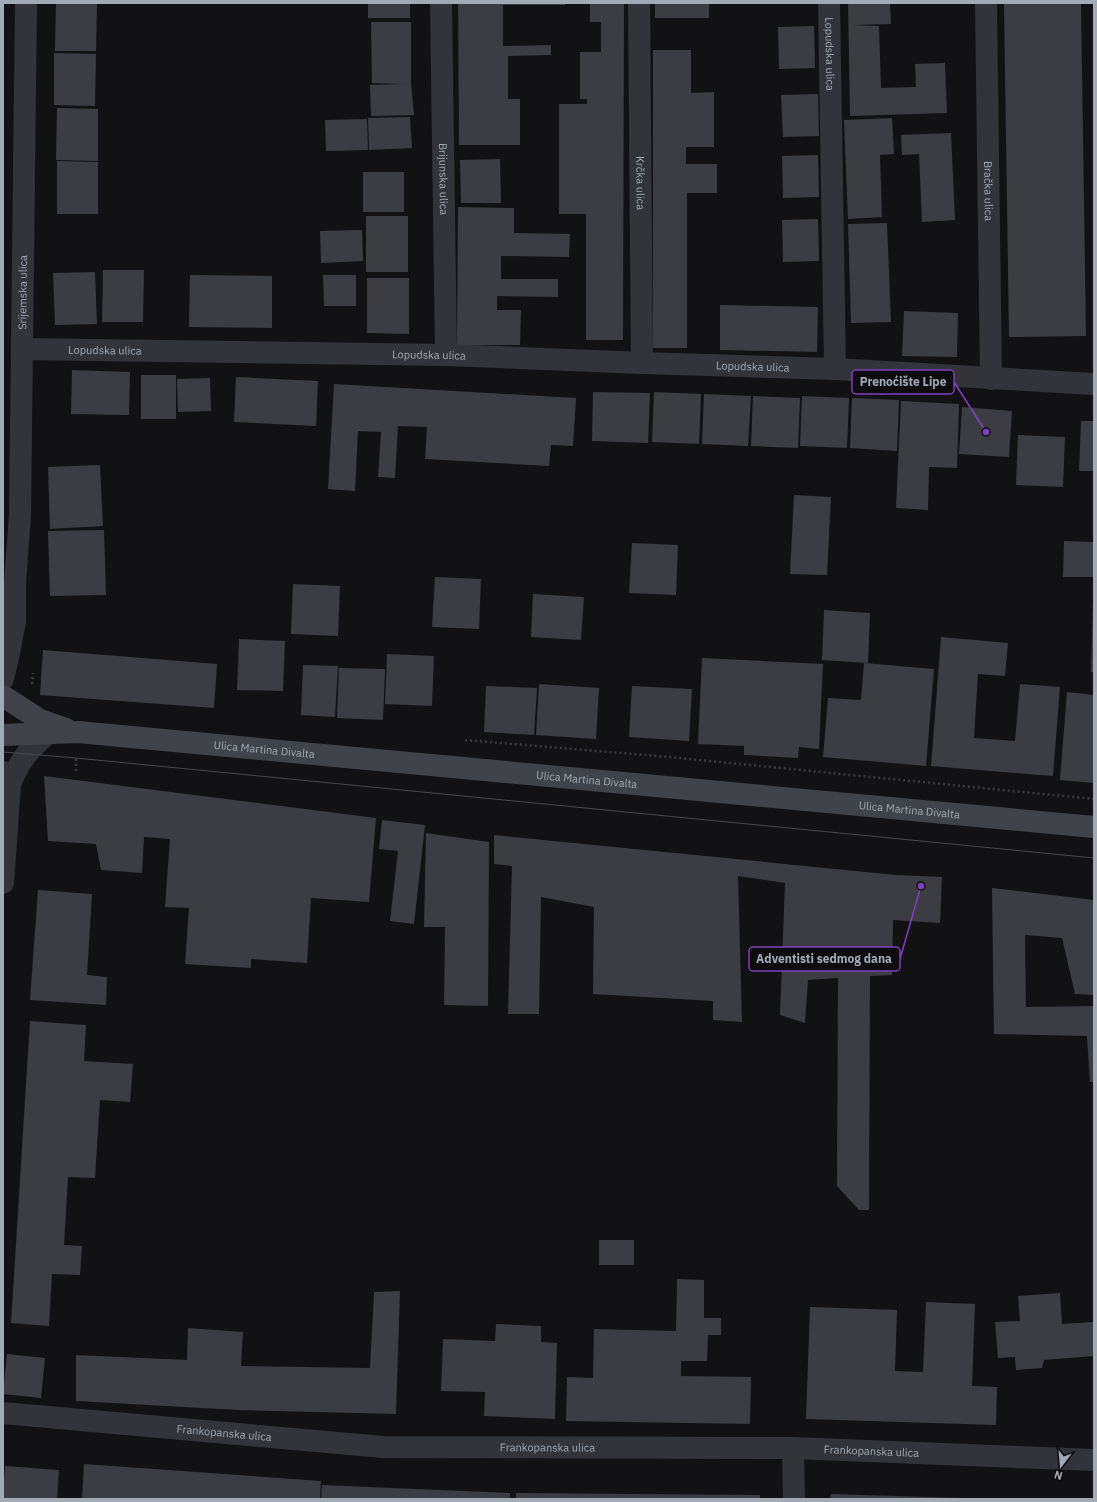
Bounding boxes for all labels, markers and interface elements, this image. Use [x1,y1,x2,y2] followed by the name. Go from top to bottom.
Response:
[822,17,837,91] street label: Lopudska ulica
[436,143,451,215] street label: Brijunska ulica
[633,156,648,210] street label: Krčka ulica
[981,161,996,221] street label: Bračka ulica
[15,255,30,330] street label: Srijemska ulica
[68,343,142,358] street label: Lopudska ulica
[392,347,466,363] street label: Lopudska ulica
[716,358,790,375] street label: Lopudska ulica
[852,370,954,394] callout: Prenoćište Lipe
[860,374,947,389] text: Prenoćište Lipe
[213,738,315,761] street label: Ulica Martina Divalta
[536,768,638,791] street label: Ulica Martina Divalta
[858,798,961,821] street label: Ulica Martina Divalta
[749,947,900,971] callout: Adventisti sedmog dana
[756,951,892,966] text: Adventisti sedmog dana
[176,1422,272,1444] street label: Frankopanska ulica
[500,1440,595,1455] street label: Frankopanska ulica
[823,1442,919,1460] street label: Frankopanska ulica
[1041,1446,1081,1486] north arrow
[1052,1468,1064,1483] text: N

